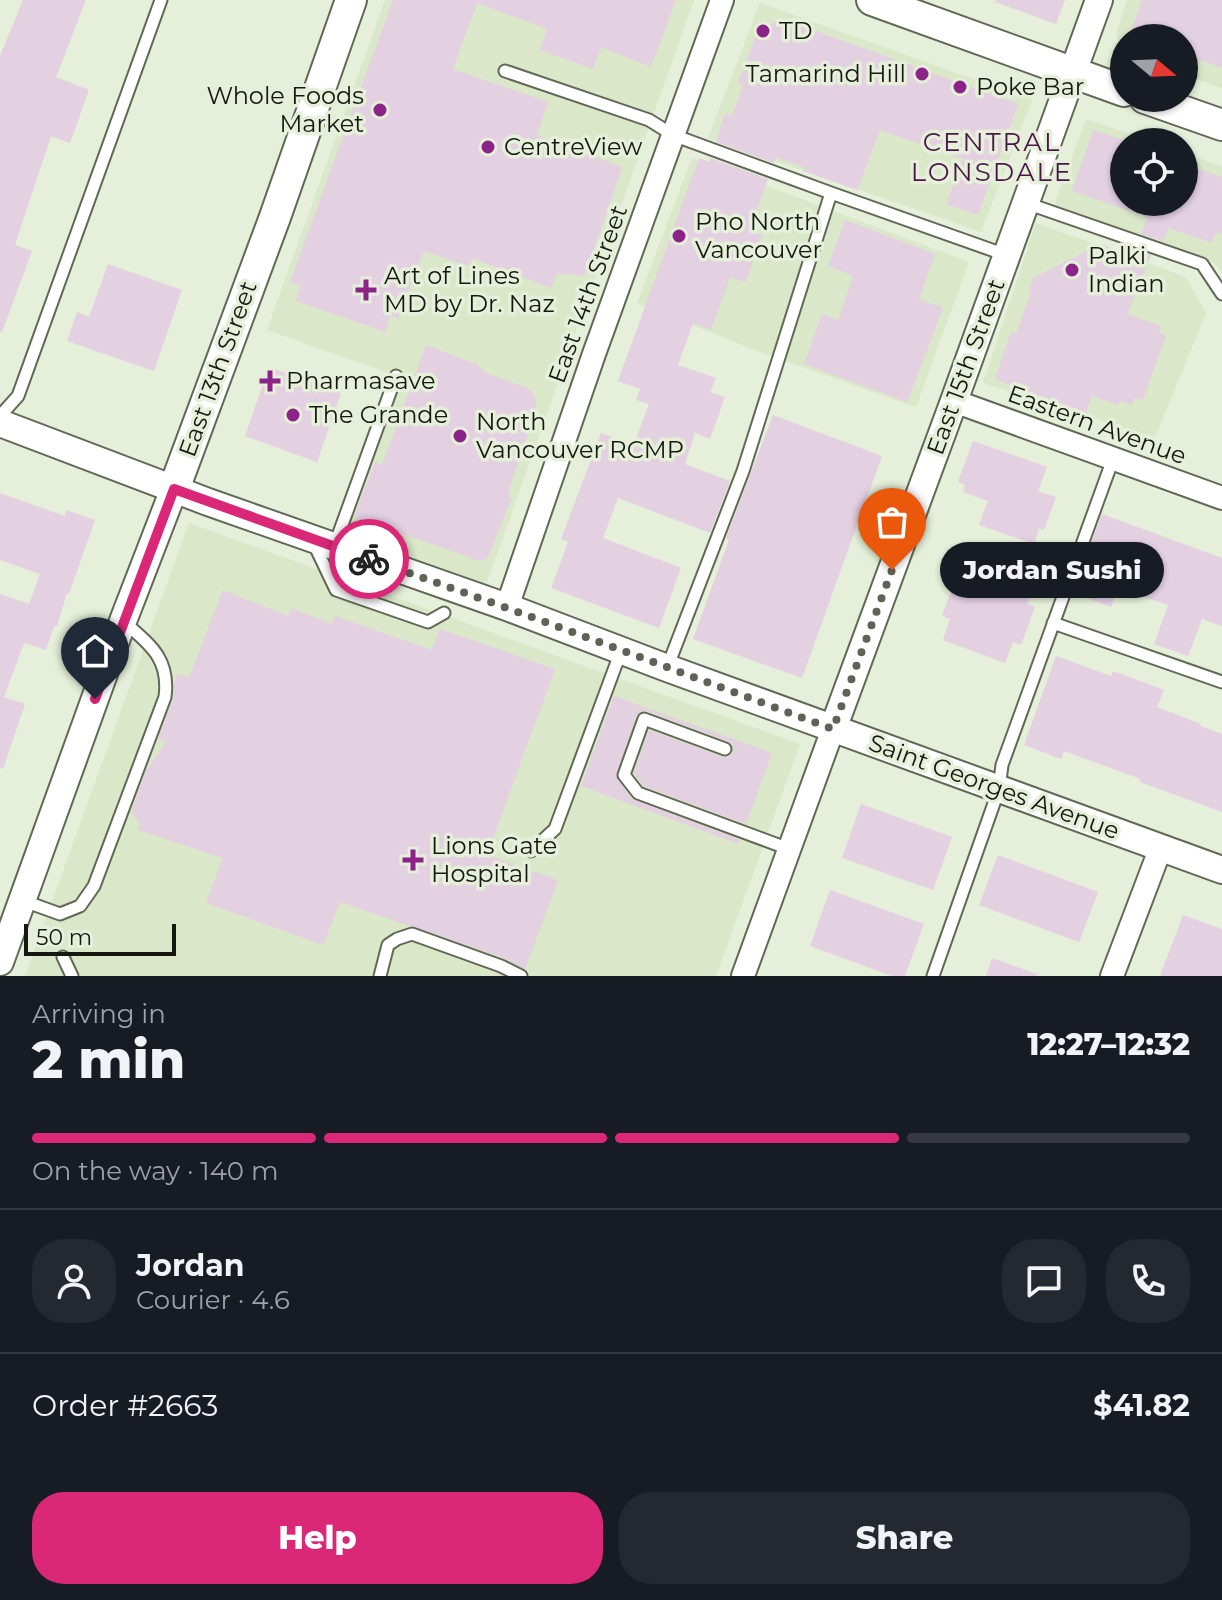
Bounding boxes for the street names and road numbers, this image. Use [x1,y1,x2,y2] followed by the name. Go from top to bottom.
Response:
[542,201,633,387] street label: East 14th Street
[920,275,1011,459] street label: East 15th Street
[172,277,263,461] street label: East 13th Street
[1004,379,1190,470] street label: Eastern Avenue
[865,728,1123,845] street label: Saint Georges Avenue

